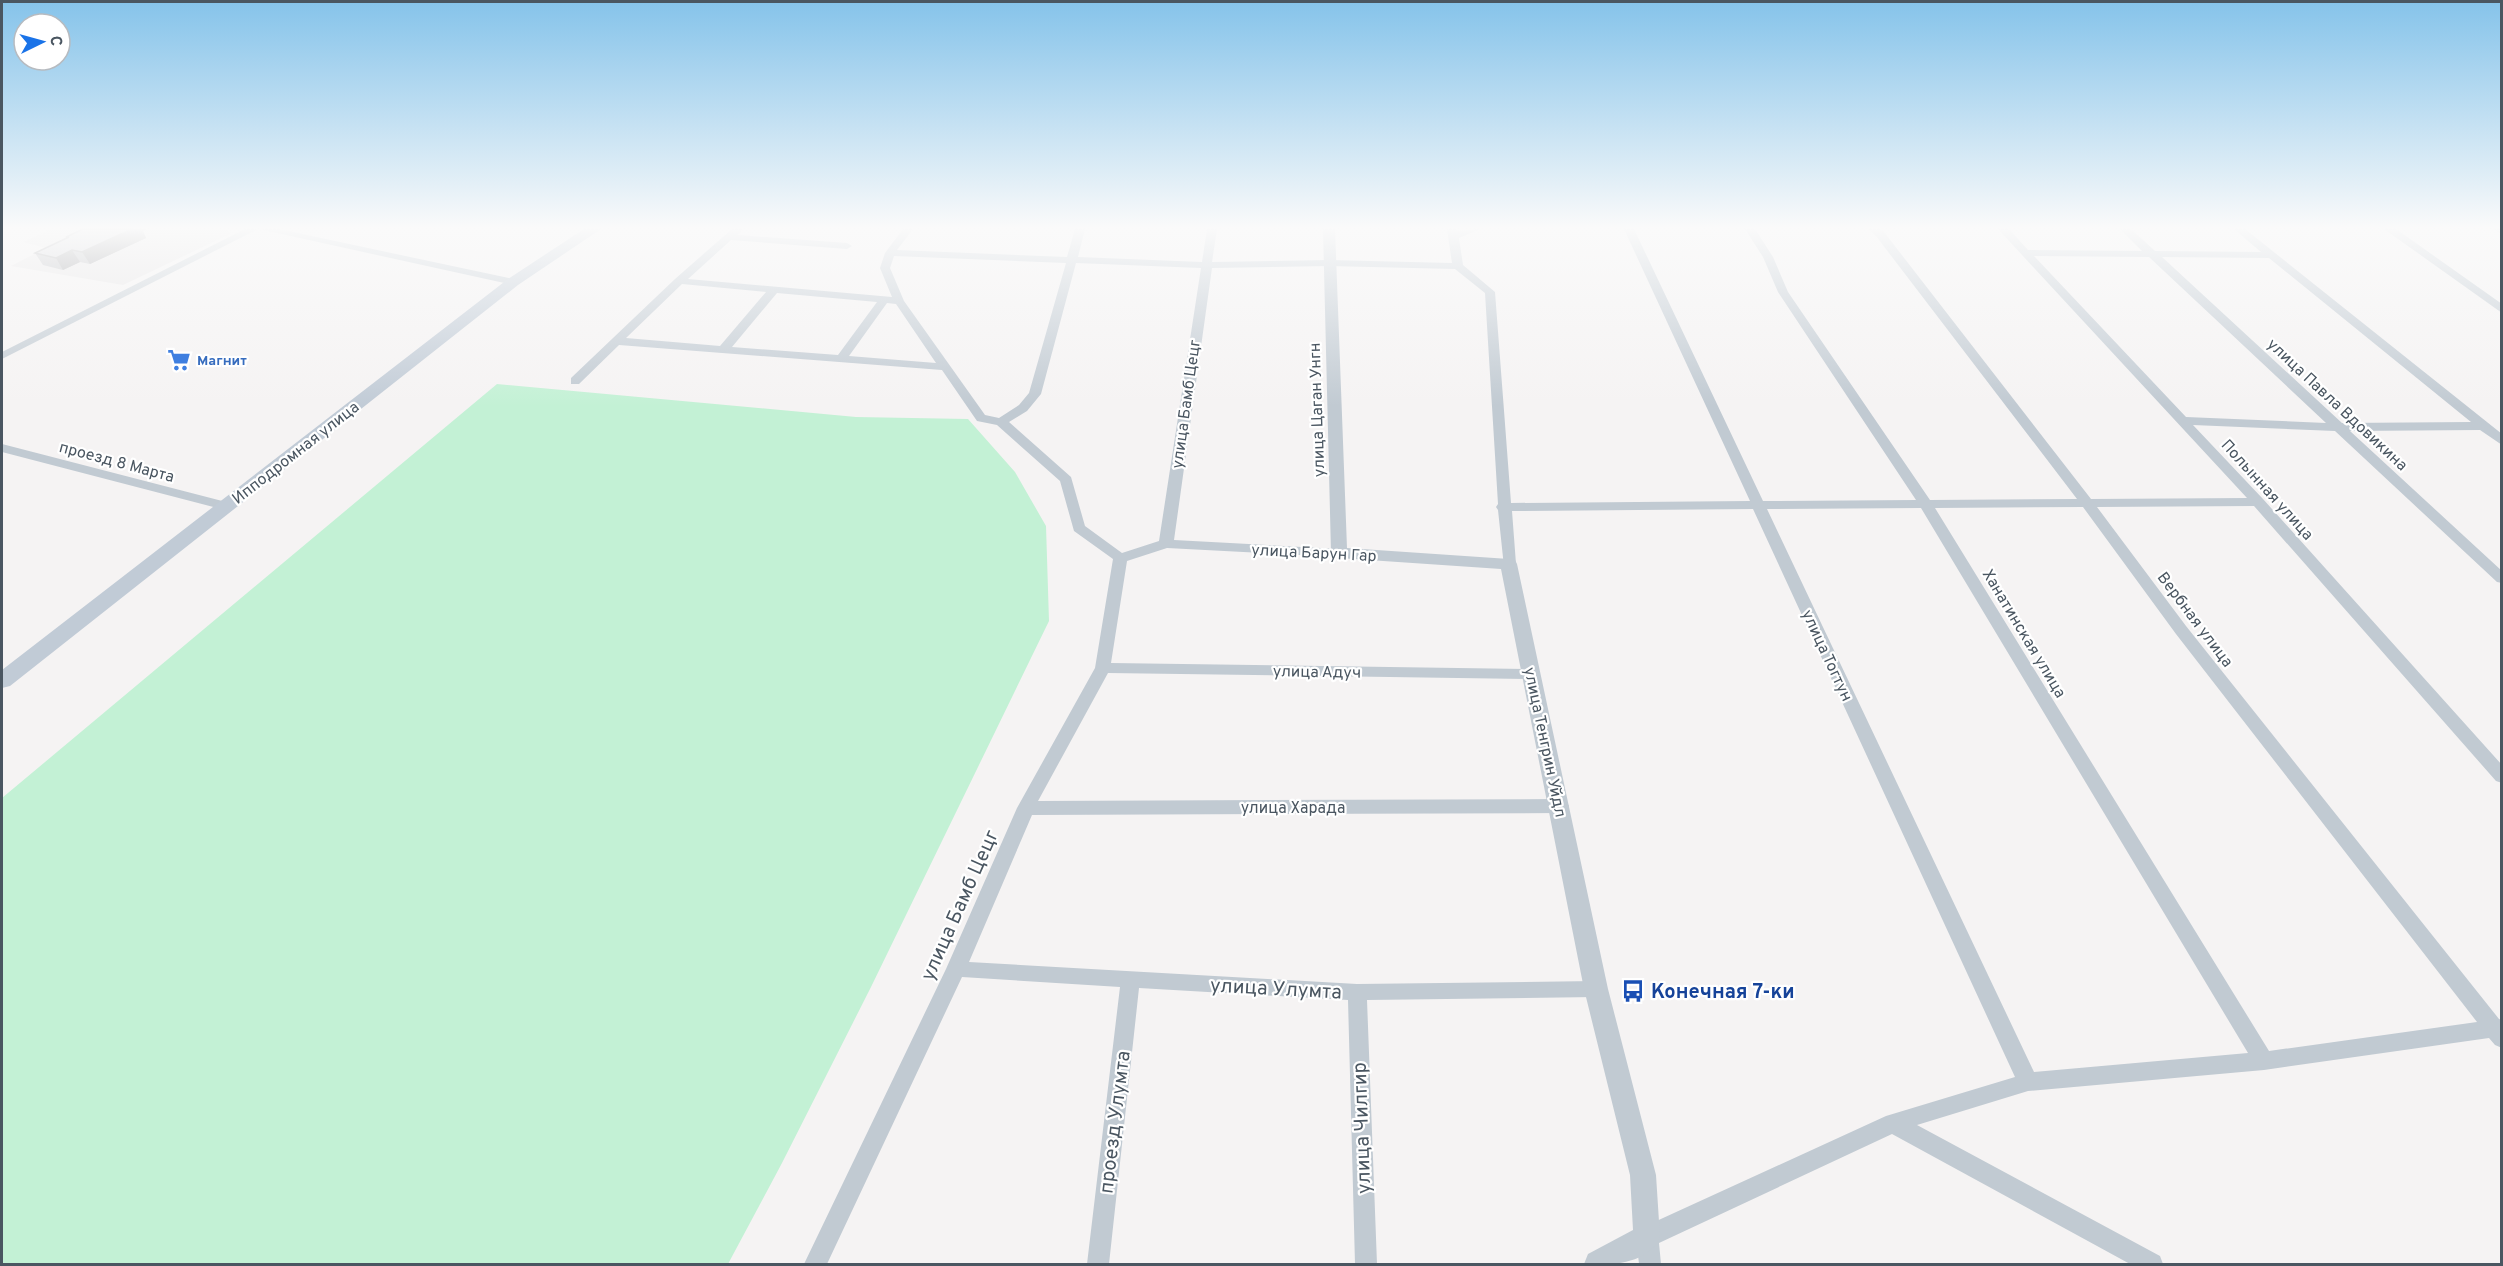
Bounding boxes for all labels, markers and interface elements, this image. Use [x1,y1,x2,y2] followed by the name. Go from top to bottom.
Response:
[12,12,72,72] north arrow
[45,35,65,47] text: С
[2262,335,2411,476] street label: улица Павла Вдовикина
[1168,338,1206,470] street label: улица Бамб Цецг
[1306,342,1330,478] street label: улица Цаган Унгн
[166,347,192,373] supermarket icon: Магнит
[197,353,247,370] place label: Магнит
[229,398,364,509] street label: Ипподромная улица
[2216,436,2317,545] street label: Полынная улица
[57,438,176,488] street label: проезд 8 Марта
[1251,541,1377,567] street label: улица Барун Гар
[1977,566,2070,702] street label: Ханатинская улица
[2152,569,2237,672] street label: Вербная улица
[1796,607,1856,705] street label: улица Тогтун
[1273,662,1361,684] street label: улица Адуч
[1518,665,1570,819] street label: улица Тенгрин Уйдл
[1241,799,1345,819] street label: улица Харада
[916,826,1006,985] street label: улица Бамб Цецг
[1209,974,1342,1006] street label: улица Улумта
[1620,978,1646,1004] bus stop icon: Конечная 7-ки
[1651,980,1795,1006] place label: Конечная 7-ки
[1094,1049,1138,1195] street label: проезд Улумта
[1348,1062,1378,1194] street label: улица Чилгир

